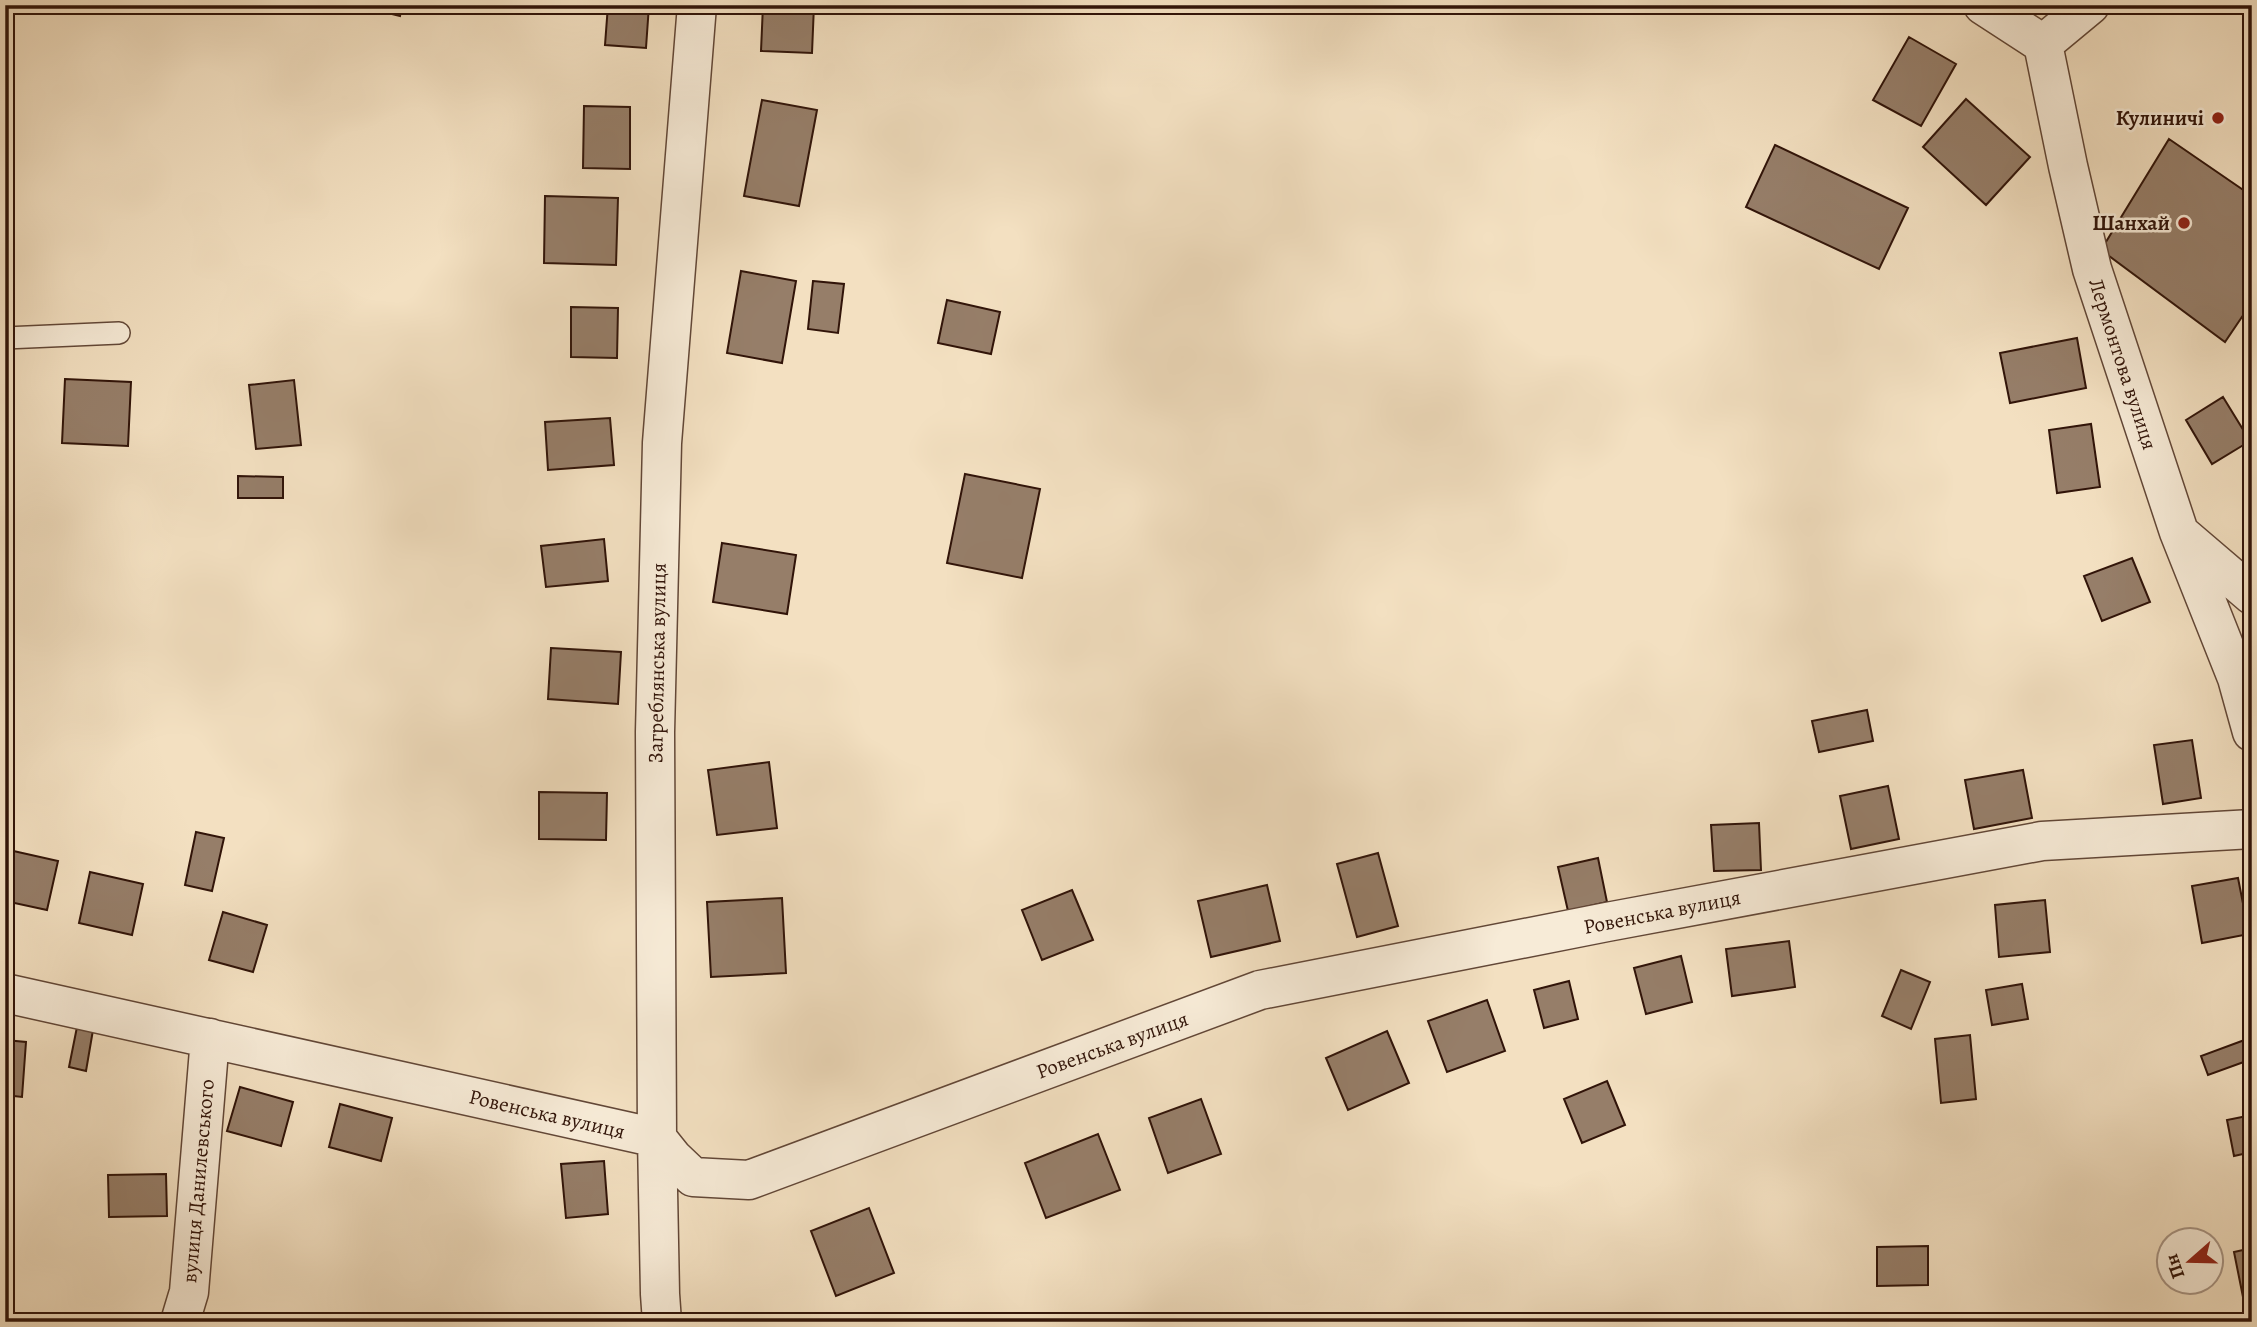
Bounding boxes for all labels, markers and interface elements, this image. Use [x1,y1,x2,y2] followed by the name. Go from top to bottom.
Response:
[2116,104,2204,132] place label: Кулиничі
[2210,110,2226,126] marker: Кулиничі
[2092,209,2170,237] place label: Шанхай
[2176,215,2192,231] marker: Шанхай
[2082,275,2164,453] street label: Лермонтова вулиця
[641,562,673,764] street label: Загреблянська вулиця
[1581,883,1743,941] street label: Ровенська вулиця
[1032,1005,1192,1085] street label: Ровенська вулиця
[175,1078,221,1284] street label: вулиця Данилевського
[466,1082,628,1146] street label: Ровенська вулиця
[2156,1226,2226,1296] north arrow
[2159,1250,2191,1283] text: Пн

